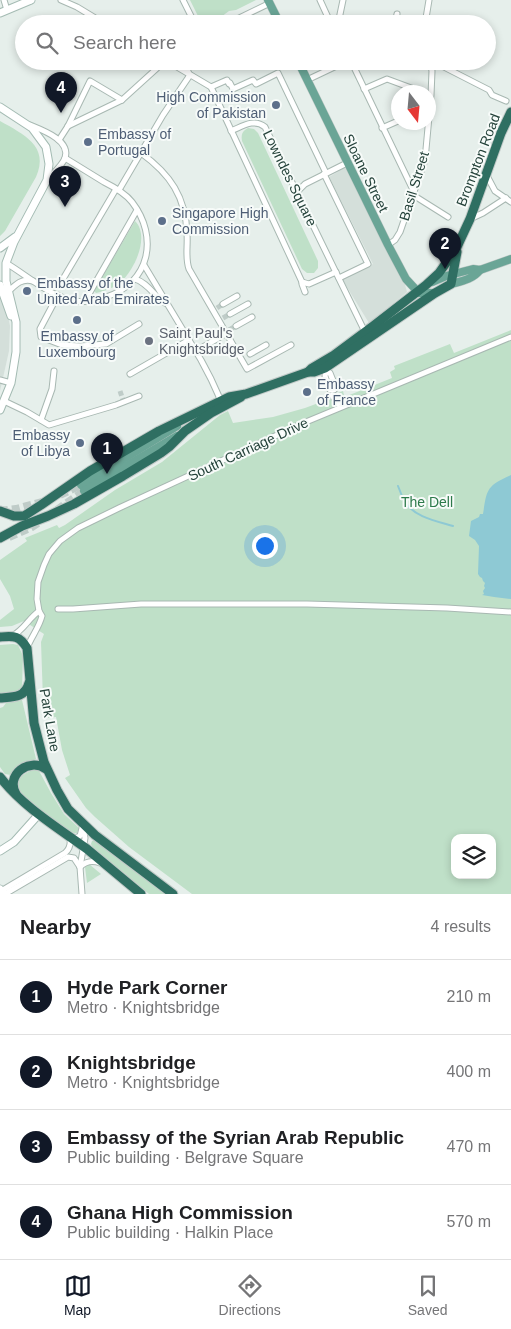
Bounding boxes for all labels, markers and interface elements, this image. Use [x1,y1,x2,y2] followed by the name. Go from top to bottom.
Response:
[15,15,496,70] search box
[33,29,61,57] icon: search
[73,32,177,53] text: Search here
[45,72,77,113] pin: 4
[391,85,436,130] north arrow
[156,89,266,121] place label: High Commission of Pakistan
[270,99,282,111] marker: High Commission of Pakistan
[453,111,503,209] street label: Brompton Road
[98,126,171,158] place label: Embassy of Portugal
[260,127,320,229] street label: Lowndes Square
[340,131,392,215] street label: Sloane Street
[82,136,94,148] marker: Embassy of Portugal
[396,149,432,223] street label: Basil Street
[49,166,81,207] pin: 3
[172,205,269,237] place label: Singapore High Commission
[156,215,168,227] marker: Singapore High Commission
[429,228,461,269] pin: 2
[37,275,169,307] place label: Embassy of the United Arab Emirates
[21,285,33,297] marker: Embassy of the United Arab Emirates
[71,314,83,326] marker: Embassy of Luxembourg
[159,325,245,357] place label: Saint Paul's Knightsbridge
[38,328,116,360] place label: Embassy of Luxembourg
[143,335,155,347] marker: Saint Paul's Knightsbridge
[317,376,376,408] place label: Embassy of France
[301,386,313,398] marker: Embassy of France
[185,414,311,484] street label: South Carriage Drive
[12,427,70,459] place label: Embassy of Libya
[91,433,123,474] pin: 1
[74,437,86,449] marker: Embassy of Libya
[401,494,453,510] park label: The Dell
[252,533,278,559] your location
[37,687,63,753] street label: Park Lane
[451,834,496,879] map controls
[451,834,496,879] button: layers
[20,915,91,938] text: Nearby
[431,918,491,935] text: 4 results
[67,977,228,998] text: Hyde Park Corner
[32,988,40,1005] text: 1
[447,988,491,1005] text: 210 m
[67,999,220,1016] text: Metro · Knightsbridge
[67,1052,196,1073] text: Knightsbridge
[32,1063,40,1080] text: 2
[447,1063,491,1080] text: 400 m
[67,1074,220,1091] text: Metro · Knightsbridge
[67,1127,404,1148] text: Embassy of the Syrian Arab Republic
[32,1138,40,1155] text: 3
[447,1138,491,1155] text: 470 m
[67,1149,304,1166] text: Public building · Belgrave Square
[67,1202,293,1223] text: Ghana High Commission
[32,1213,40,1230] text: 4
[447,1213,491,1230] text: 570 m
[67,1224,273,1241] text: Public building · Halkin Place
[64,1272,92,1318] tab: Map
[219,1272,281,1318] tab: Directions
[408,1272,447,1318] tab: Saved

